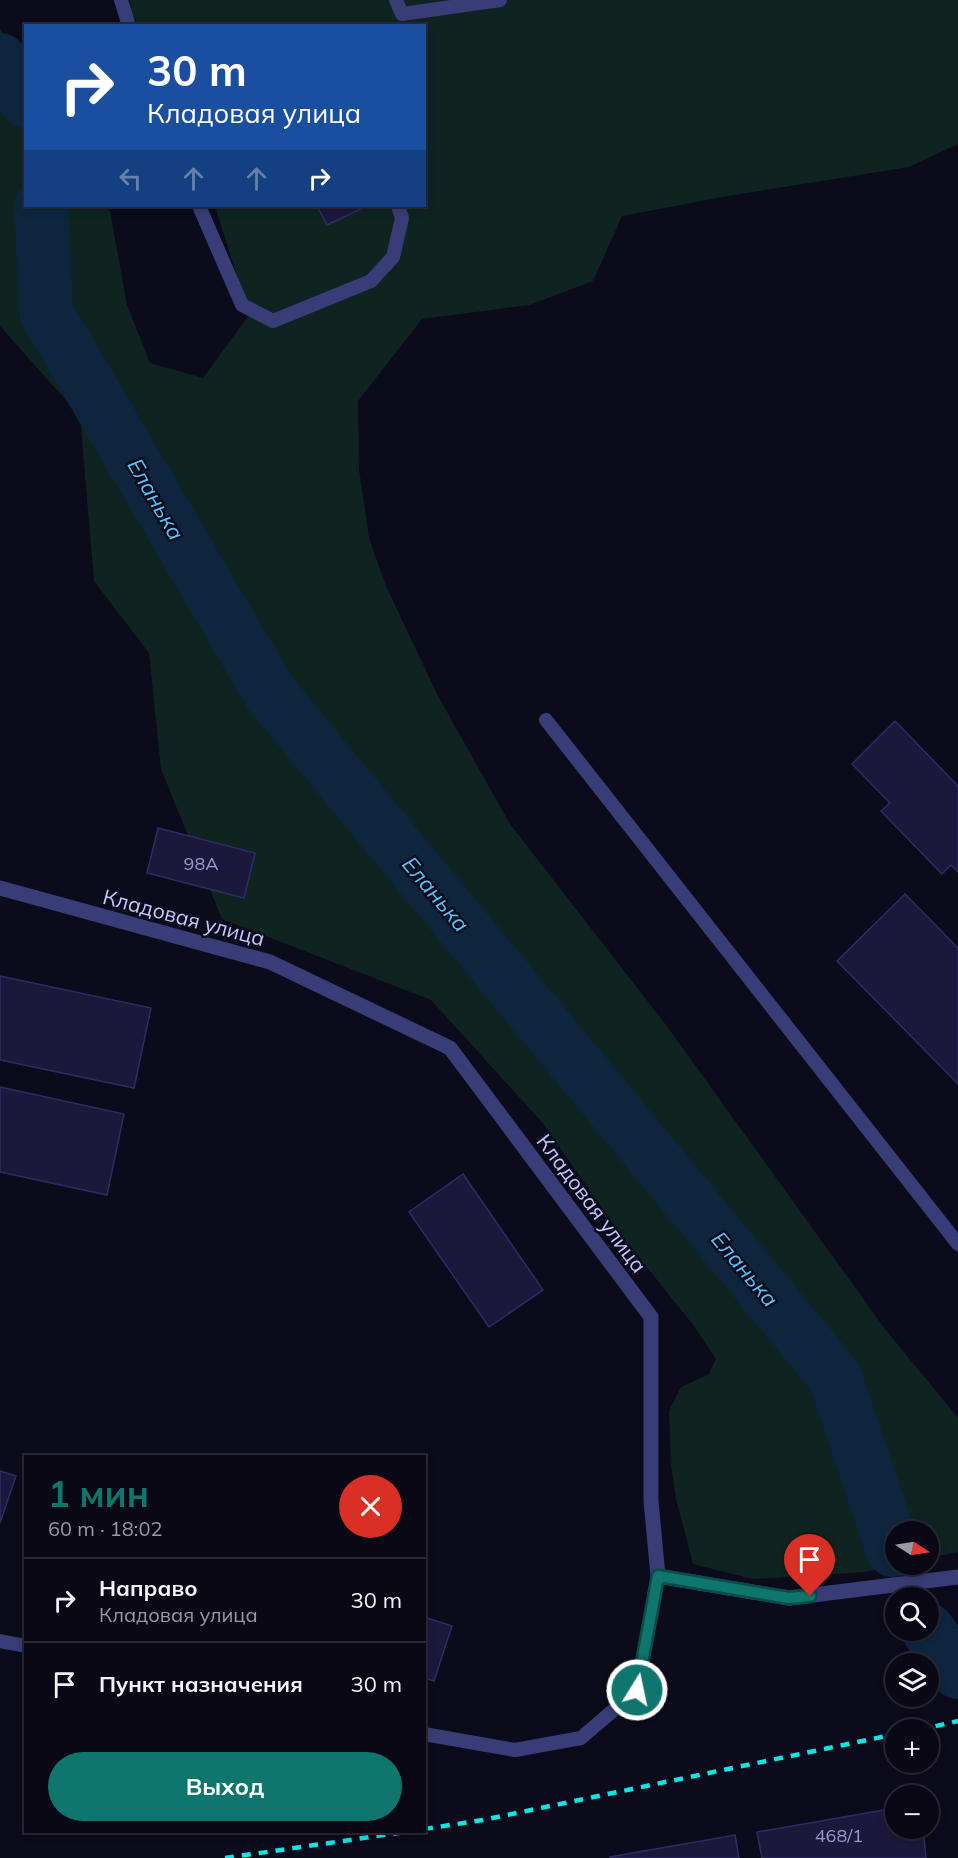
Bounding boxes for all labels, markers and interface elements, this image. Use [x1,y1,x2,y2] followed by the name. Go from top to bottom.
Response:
[147,44,247,97] text: 30 m
[48,48,126,126] icon: right
[147,96,361,130] text: Кладовая улица
[114,162,147,195] icon: left
[177,162,210,195] icon: ahead
[240,162,273,195] icon: ahead
[303,162,336,195] icon: right
[121,453,191,545] water label: Еланька
[396,851,476,937] water label: Еланька
[184,852,218,875] house number: 98А
[100,883,268,951] street label: Кладовая улица
[531,1129,653,1277] street label: Кладовая улица
[705,1226,785,1312] water label: Еланька
[48,1471,149,1516] text: 1 мин
[339,1475,402,1538] button: close
[48,1516,162,1541] text: 60 m · 18:02
[885,1521,939,1575] north arrow
[885,1521,939,1839] map controls
[784,1534,835,1596] pin
[793,1543,826,1576] icon: arrive
[99,1574,197,1602] text: Направо
[48,1584,81,1617] icon: right
[351,1586,402,1614] text: 30 m
[885,1587,939,1641] button: search
[99,1602,258,1627] text: Кладовая улица
[885,1653,939,1707] button: layers
[605,1658,669,1722] position arrow
[48,1668,81,1701] icon: arrive
[99,1670,303,1698] text: Пункт назначения
[351,1670,402,1698] text: 30 m
[885,1719,939,1773] button: +
[48,1752,402,1821] button: Выход
[885,1785,939,1839] button: −
[815,1824,863,1847] house number: 468/1

